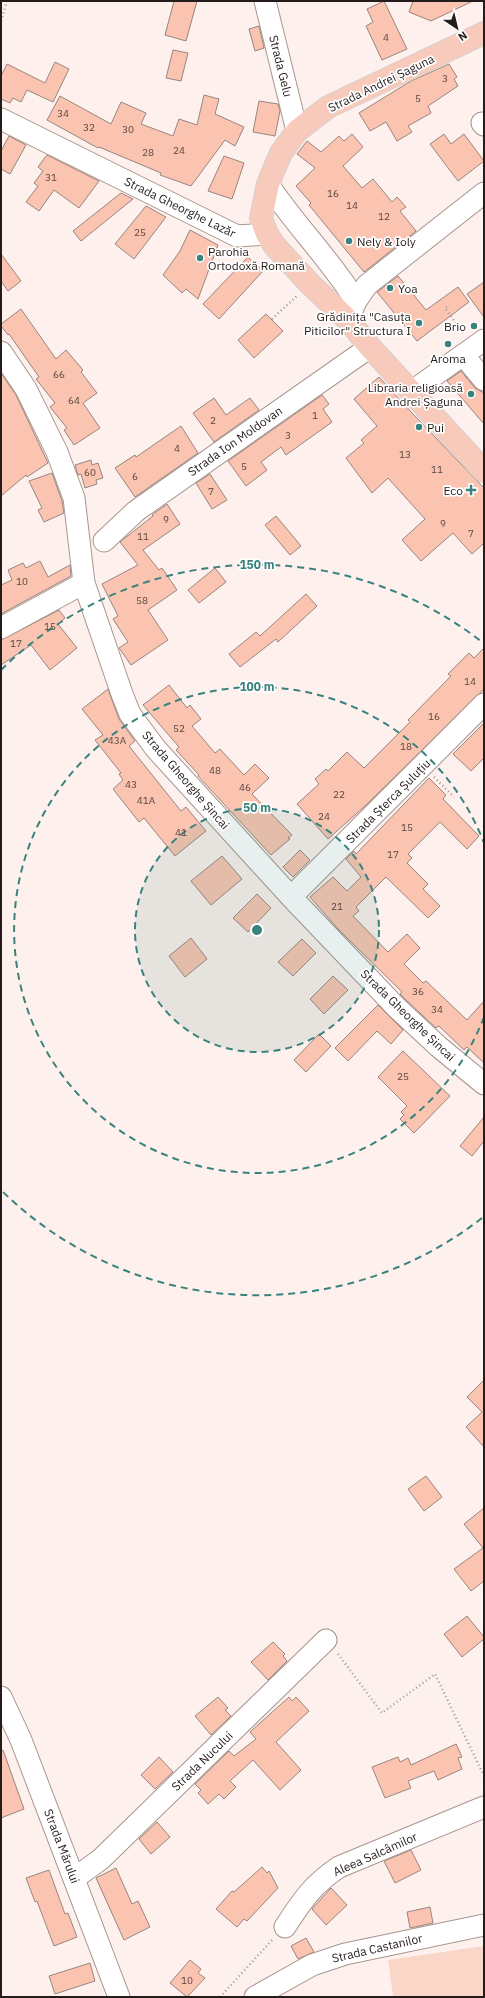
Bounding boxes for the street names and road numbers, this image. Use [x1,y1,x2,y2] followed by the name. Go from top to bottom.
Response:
[266,34,296,98] street label: Strada Gelu
[326,51,437,115] street label: Strada Andrei Șaguna
[122,173,239,241] street label: Strada Gheorghe Lazăr
[185,403,285,479] street label: Strada Ion Moldovan
[139,728,233,832] street label: Strada Gheorghe Șincai
[343,756,433,846] street label: Strada Șterca Șuluțiu
[358,966,458,1064] street label: Strada Gheorghe Șincai
[168,1728,236,1794] street label: Strada Nucului
[41,1807,83,1885] street label: Strada Mărului
[331,1829,420,1879] street label: Aleea Salcâmilor
[330,1930,424,1966] street label: Strada Castanilor

